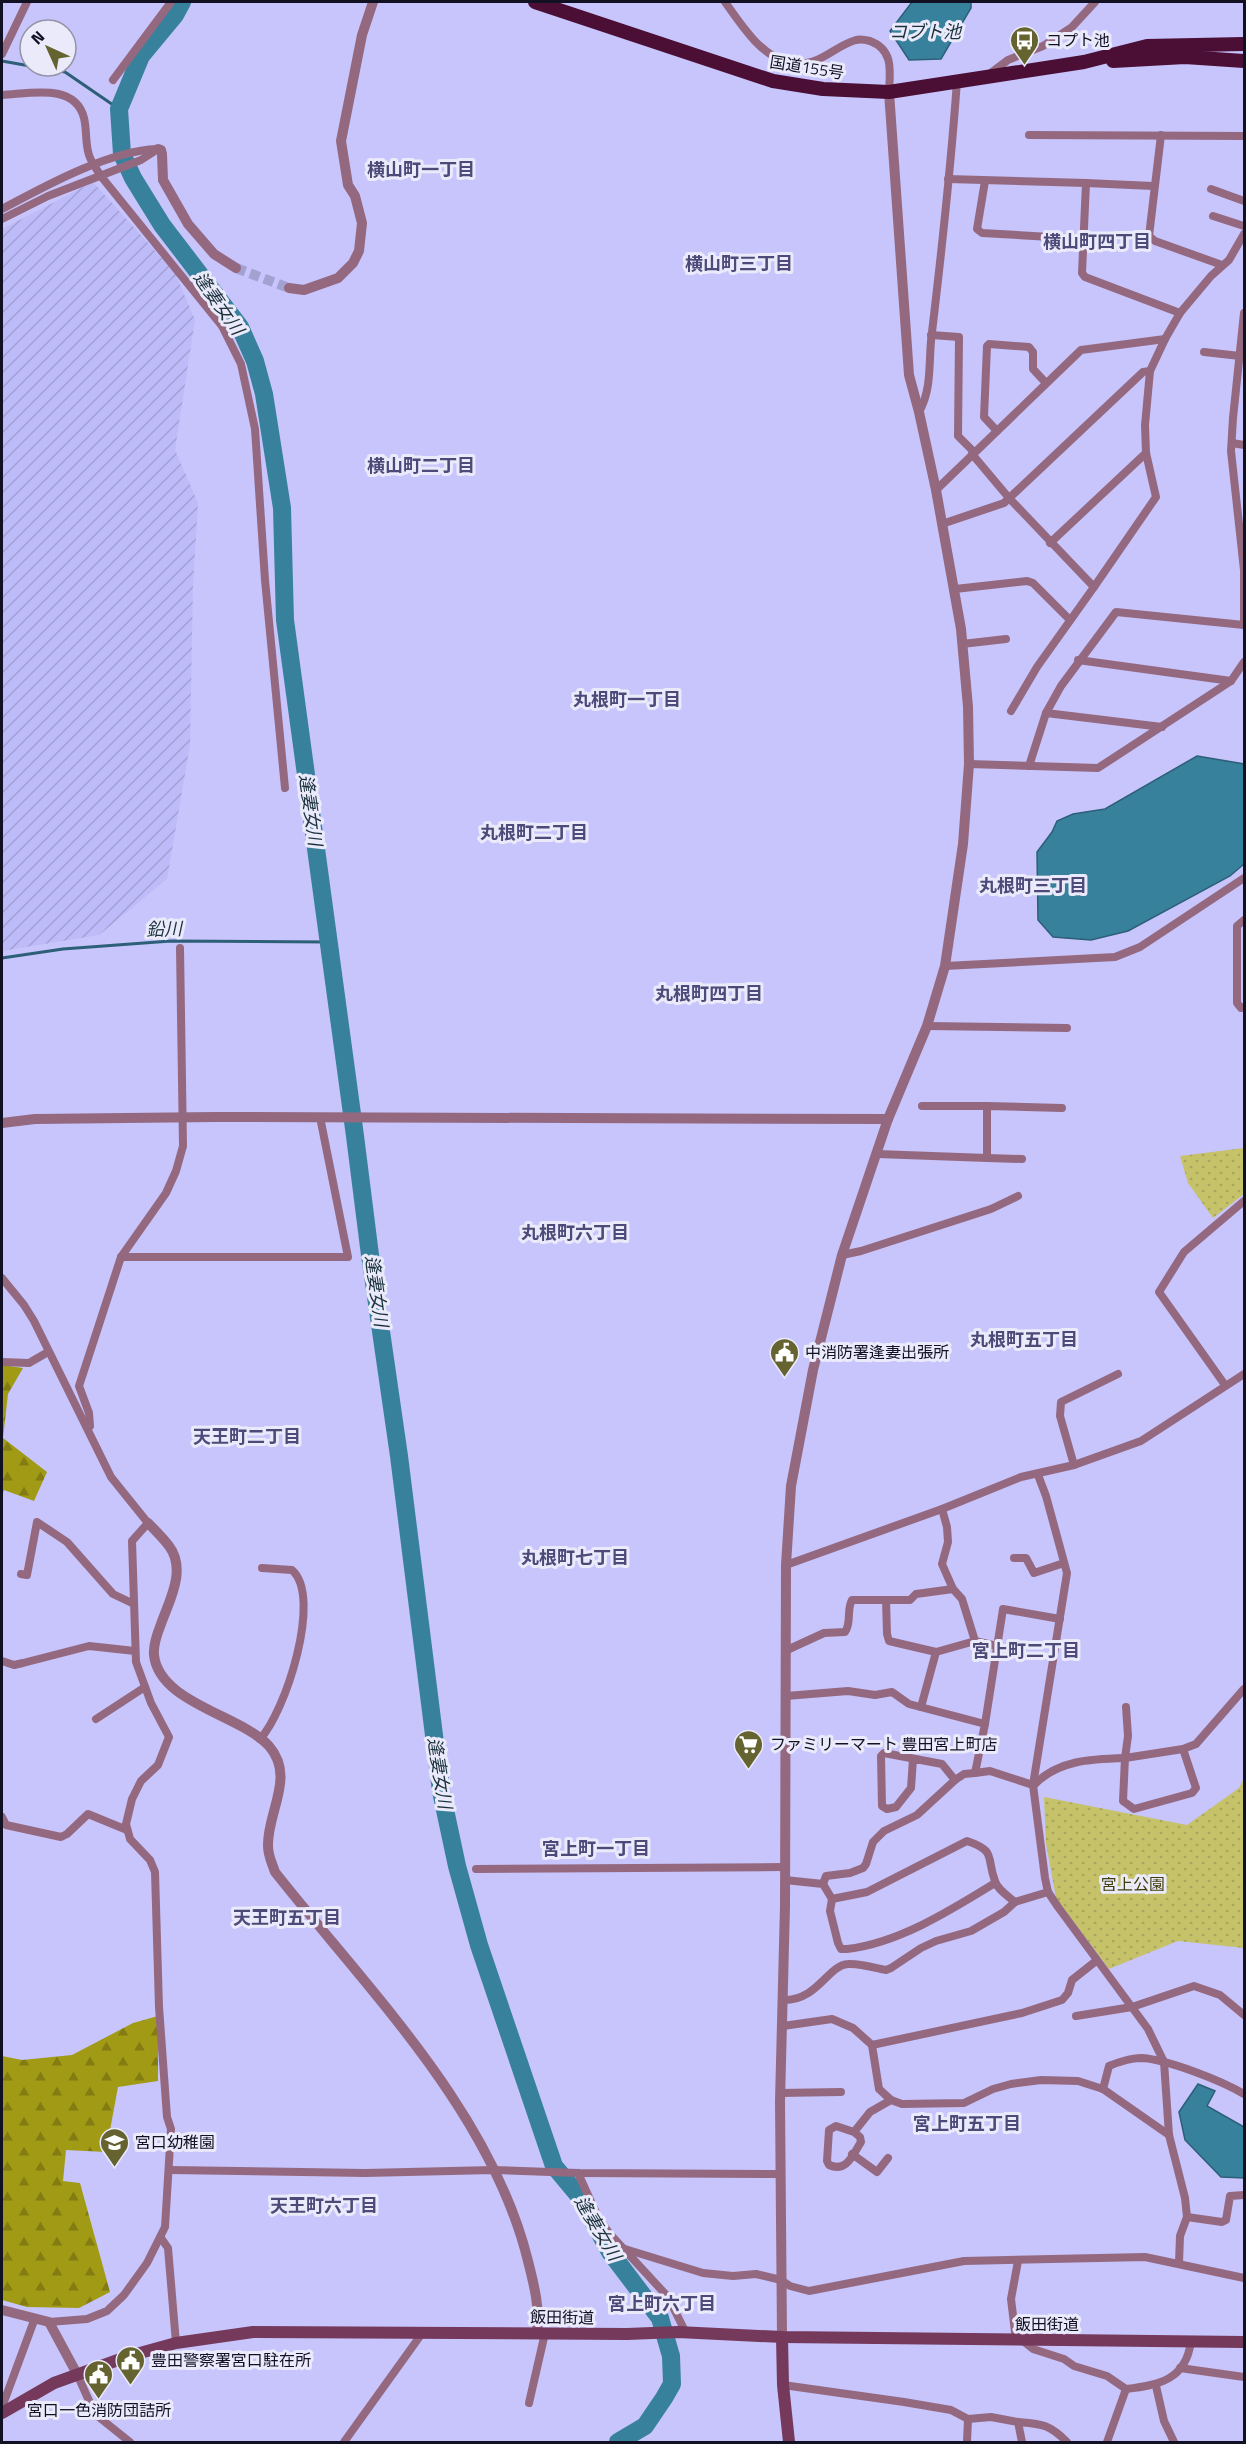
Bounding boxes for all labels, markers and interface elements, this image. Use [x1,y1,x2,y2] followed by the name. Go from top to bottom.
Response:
[18,18,78,78] north arrow
[889,18,963,45] water label: コブト池
[1009,24,1041,66] bus stop icon: コプト池
[25,25,50,50] text: N
[1046,28,1110,52] place label: コプト池
[768,49,846,85] street label: 国道155号
[367,156,475,183] district label: 横山町一丁目
[1043,228,1151,255] district label: 横山町四丁目
[685,250,793,277] district label: 横山町三丁目
[187,266,252,342] water label: 逢妻女川
[367,452,475,479] district label: 横山町二丁目
[573,686,681,713] district label: 丸根町一丁目
[293,772,330,850] water label: 逢妻女川
[480,819,588,846] district label: 丸根町二丁目
[979,872,1087,899] district label: 丸根町三丁目
[146,915,184,943] water label: 鉛川
[655,980,763,1007] district label: 丸根町四丁目
[521,1219,629,1246] district label: 丸根町六丁目
[359,1253,396,1331] water label: 逢妻女川
[970,1326,1078,1353] district label: 丸根町五丁目
[768,1336,800,1378] public building icon: 中消防署逢妻出張所
[805,1340,949,1364] place label: 中消防署逢妻出張所
[193,1423,301,1450] district label: 天王町二丁目
[521,1544,629,1571] district label: 丸根町七丁目
[972,1637,1080,1664] district label: 宮上町二丁目
[733,1728,765,1770] supermarket icon: ファミリーマート 豊田宮上町店
[770,1732,998,1756] place label: ファミリーマート 豊田宮上町店
[421,1735,459,1813] water label: 逢妻女川
[542,1835,650,1862] district label: 宮上町一丁目
[1101,1872,1165,1896] park label: 宮上公園
[233,1904,341,1931] district label: 天王町五丁目
[913,2110,1021,2137] district label: 宮上町五丁目
[98,2126,130,2168] school or university icon: 宮口幼稚園
[135,2130,215,2154] place label: 宮口幼稚園
[568,2190,629,2268] water label: 逢妻女川
[270,2192,378,2219] district label: 天王町六丁目
[608,2290,716,2317] district label: 宮上町六丁目
[530,2304,594,2330] street label: 飯田街道
[1015,2312,1079,2336] street label: 飯田街道
[114,2344,146,2386] public building icon: 豊田警察署宮口駐在所
[151,2348,311,2372] place label: 豊田警察署宮口駐在所
[83,2358,115,2400] public building icon: 宮口一色消防団詰所
[27,2398,171,2422] place label: 宮口一色消防団詰所

